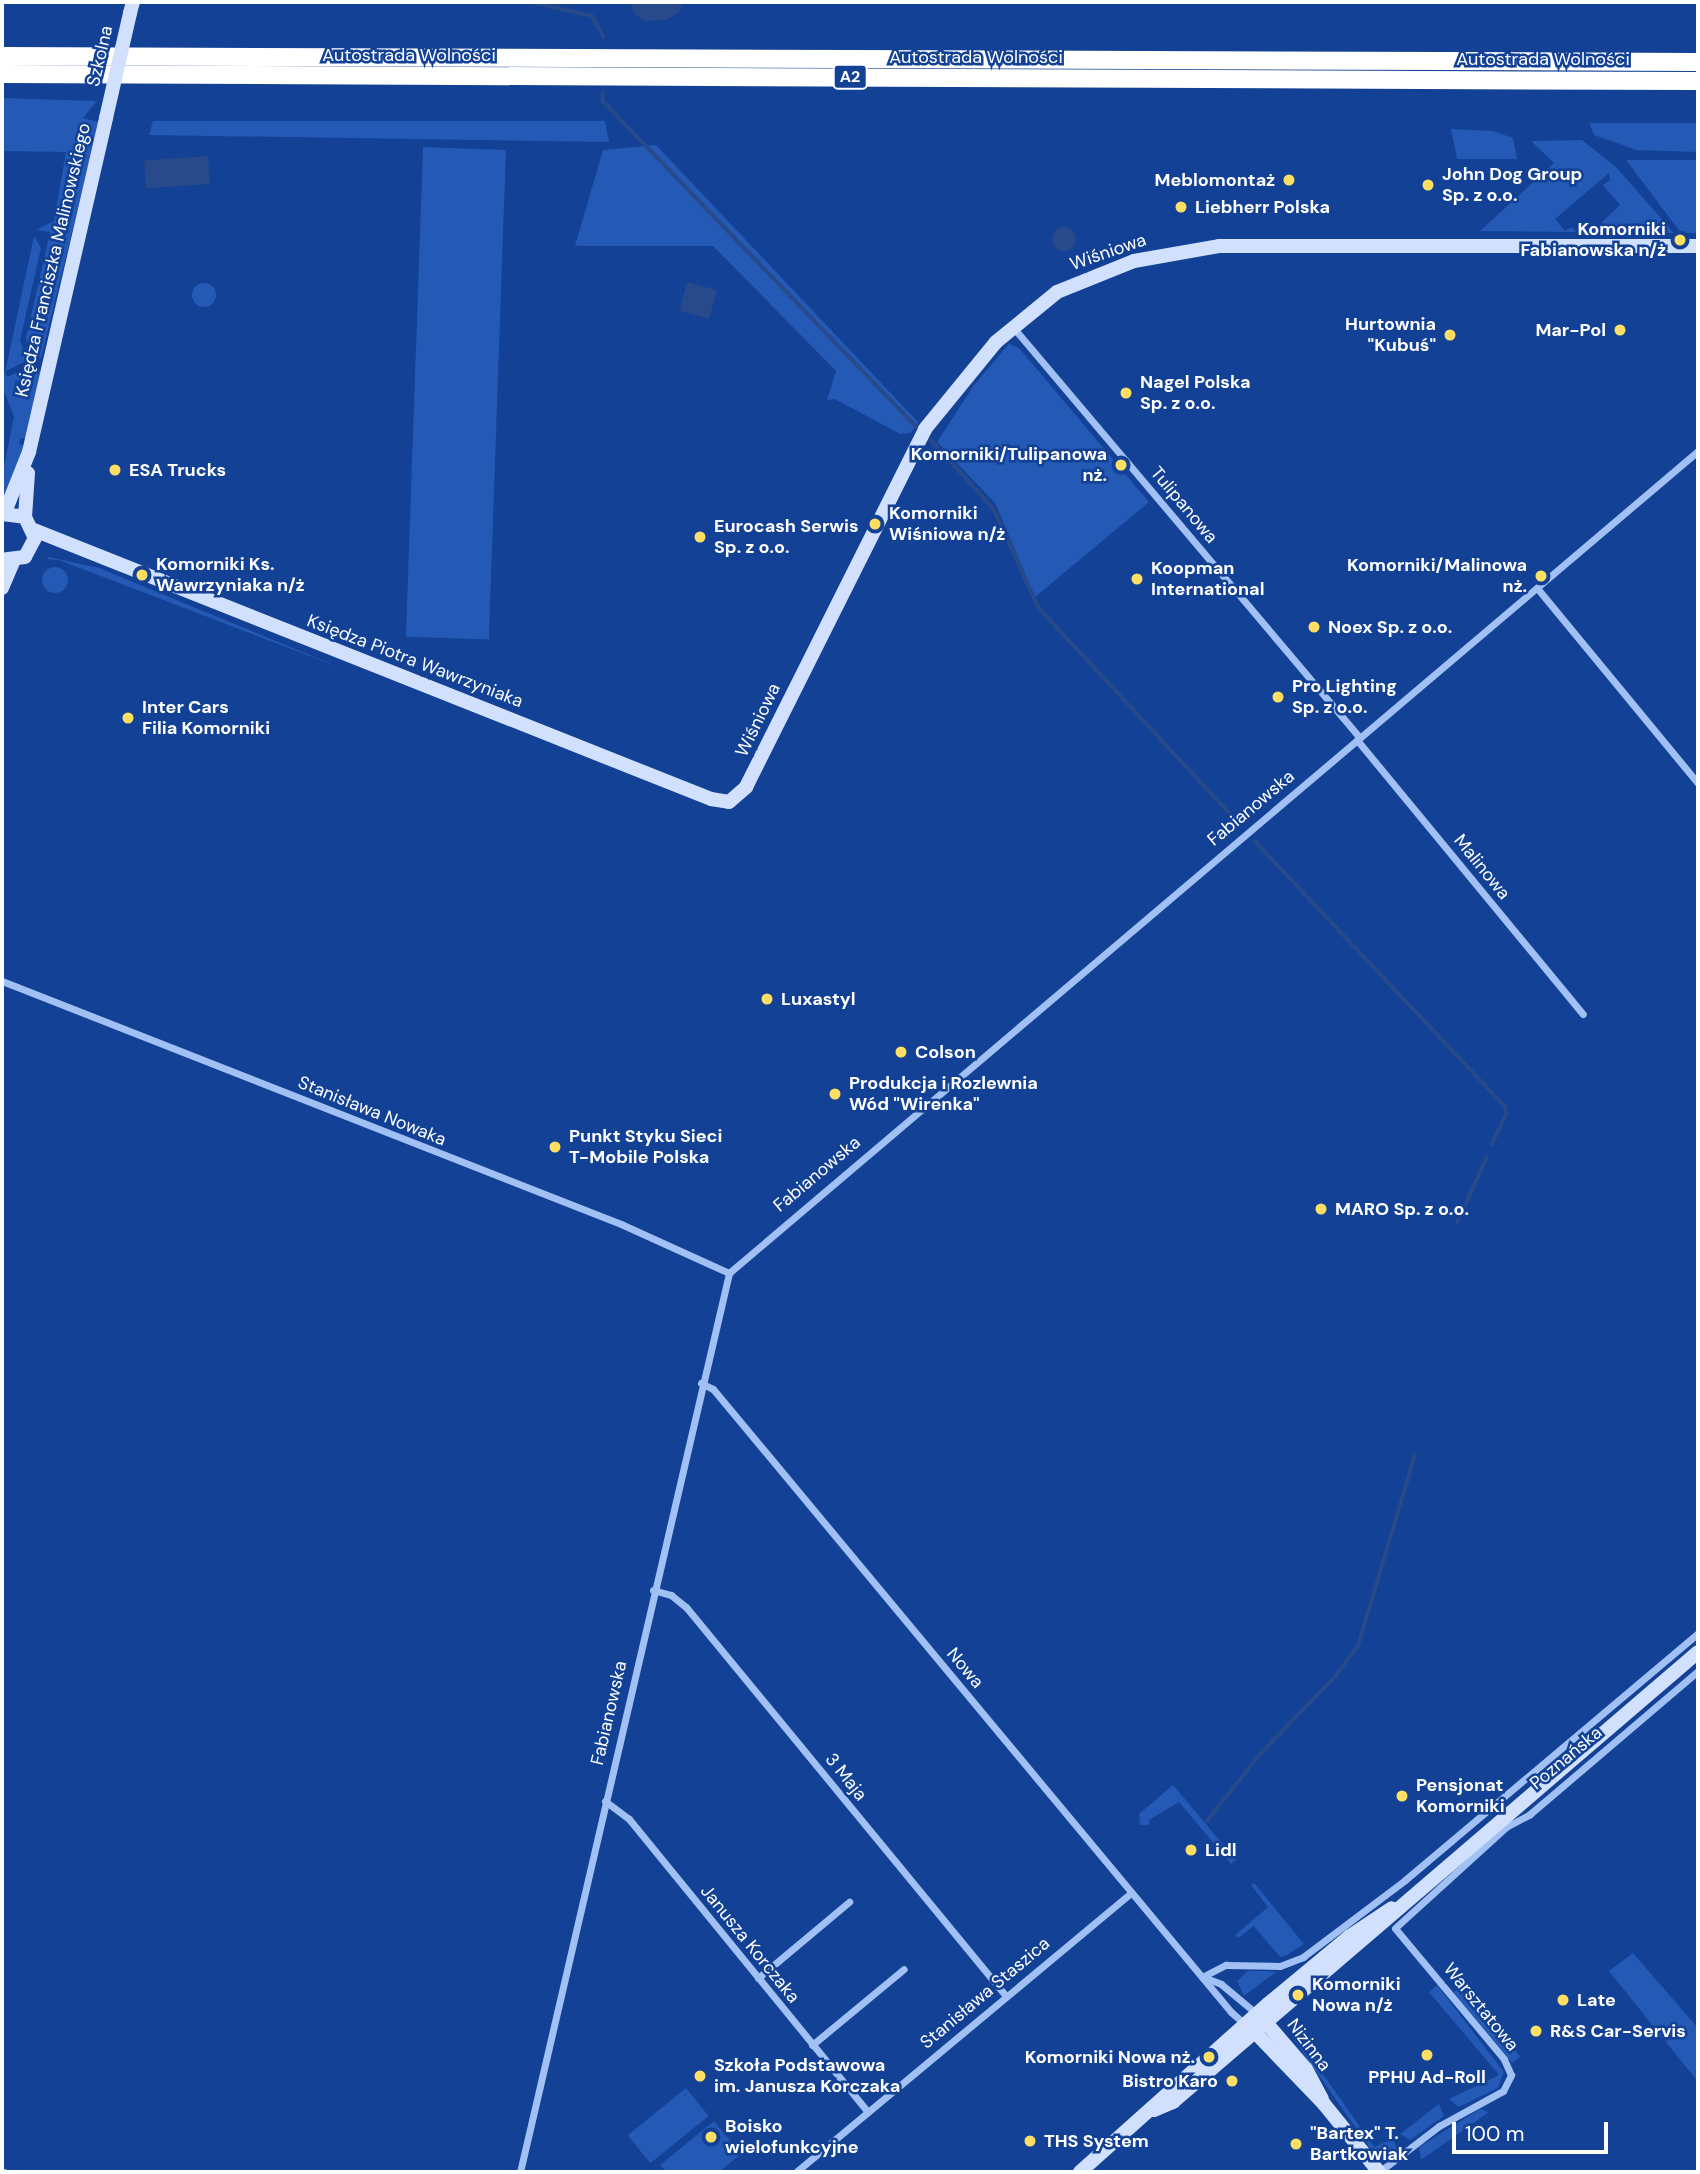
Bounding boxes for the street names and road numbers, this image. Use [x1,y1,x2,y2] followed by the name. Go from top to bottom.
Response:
[83,23,117,89] street label: Szkolna
[322,44,496,66] street label: Autostrada Wolności
[889,46,1063,68] street label: Autostrada Wolności
[1456,48,1630,70] street label: Autostrada Wolności
[832,64,868,90] road number: A2
[11,121,95,399] street label: Księdza Franciszka Malinowskiego
[1067,229,1149,275] street label: Wiśniowa
[1146,463,1222,547] street label: Tulipanowa
[304,610,526,712] street label: Księdza Piotra Wawrzyniaka
[731,680,785,760] street label: Wiśniowa
[1203,766,1299,850] street label: Fabianowska
[1449,830,1515,904] street label: Malinowa
[295,1071,449,1151] street label: Stanisława Nowaka
[769,1132,865,1216] street label: Fabianowska
[942,1643,988,1693] street label: Nowa
[587,1659,631,1767] street label: Fabianowska
[1526,1722,1606,1794] street label: Poznańska
[820,1749,872,1805] street label: 3 Maja
[696,1881,804,2007] street label: Janusza Korczaka
[916,1933,1054,2053] street label: Stanisława Staszica
[1439,1959,1523,2055] street label: Warsztatowa
[1282,2015,1336,2075] street label: Nizinna

